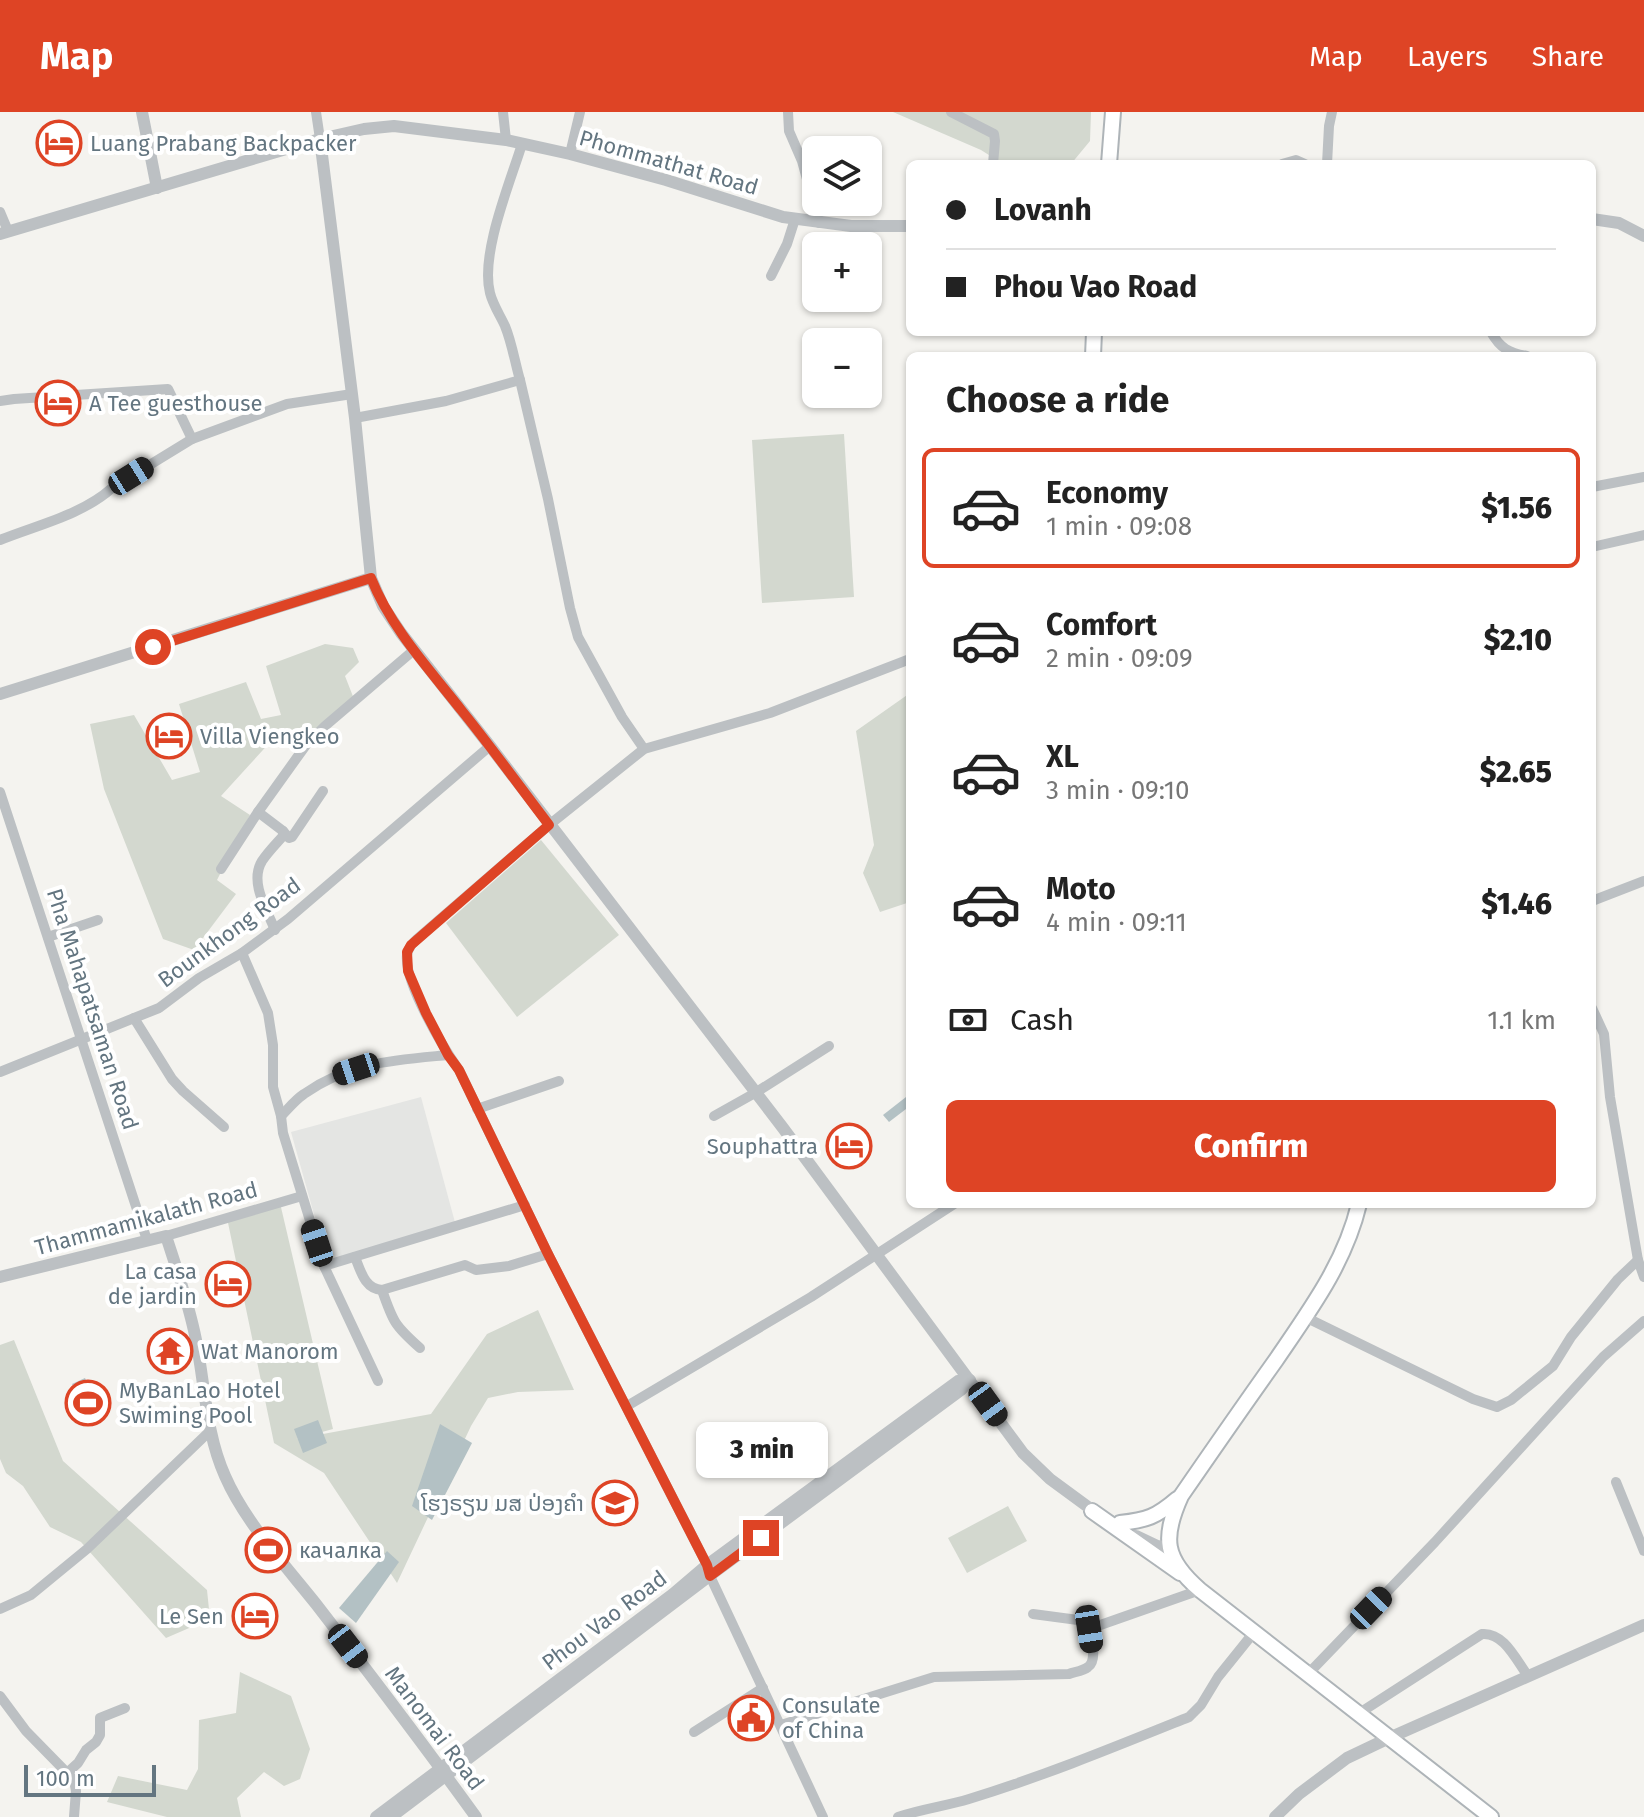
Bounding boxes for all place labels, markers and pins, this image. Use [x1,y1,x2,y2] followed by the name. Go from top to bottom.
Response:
[35,119,83,167] hotel icon: Luang Prabang Backpacker
[90,130,357,157] place label: Luang Prabang Backpacker
[34,379,82,427] hotel icon: A Tee guesthouse
[89,390,262,417] place label: A Tee guesthouse
[145,712,193,760] hotel icon: Villa Viengkeo
[200,723,340,750] place label: Villa Viengkeo
[825,1122,873,1170] hotel icon: Souphattra
[707,1133,818,1160] place label: Souphattra
[108,1258,197,1310] place label: La casa de jardin
[204,1260,252,1308] hotel icon: La casa de jardin
[146,1327,194,1375] temple icon: Wat Manorom
[201,1338,339,1365] place label: Wat Manorom
[119,1377,280,1429] place label: MyBanLao Hotel Swiming Pool
[64,1379,112,1427] sports icon: MyBanLao Hotel Swiming Pool
[591,1479,639,1527] school or university icon: ໂຮງຣຽນ ມສ ປ່ອງຄຳ
[420,1490,584,1517] place label: ໂຮງຣຽນ ມສ ປ່ອງຄຳ
[244,1526,292,1574] sports icon: качалка
[299,1537,382,1564] place label: качалка
[231,1592,279,1640] hotel icon: Le Sen
[159,1603,224,1630] place label: Le Sen
[782,1692,881,1744] place label: Consulate of China
[727,1694,775,1742] public building icon: Consulate of China

